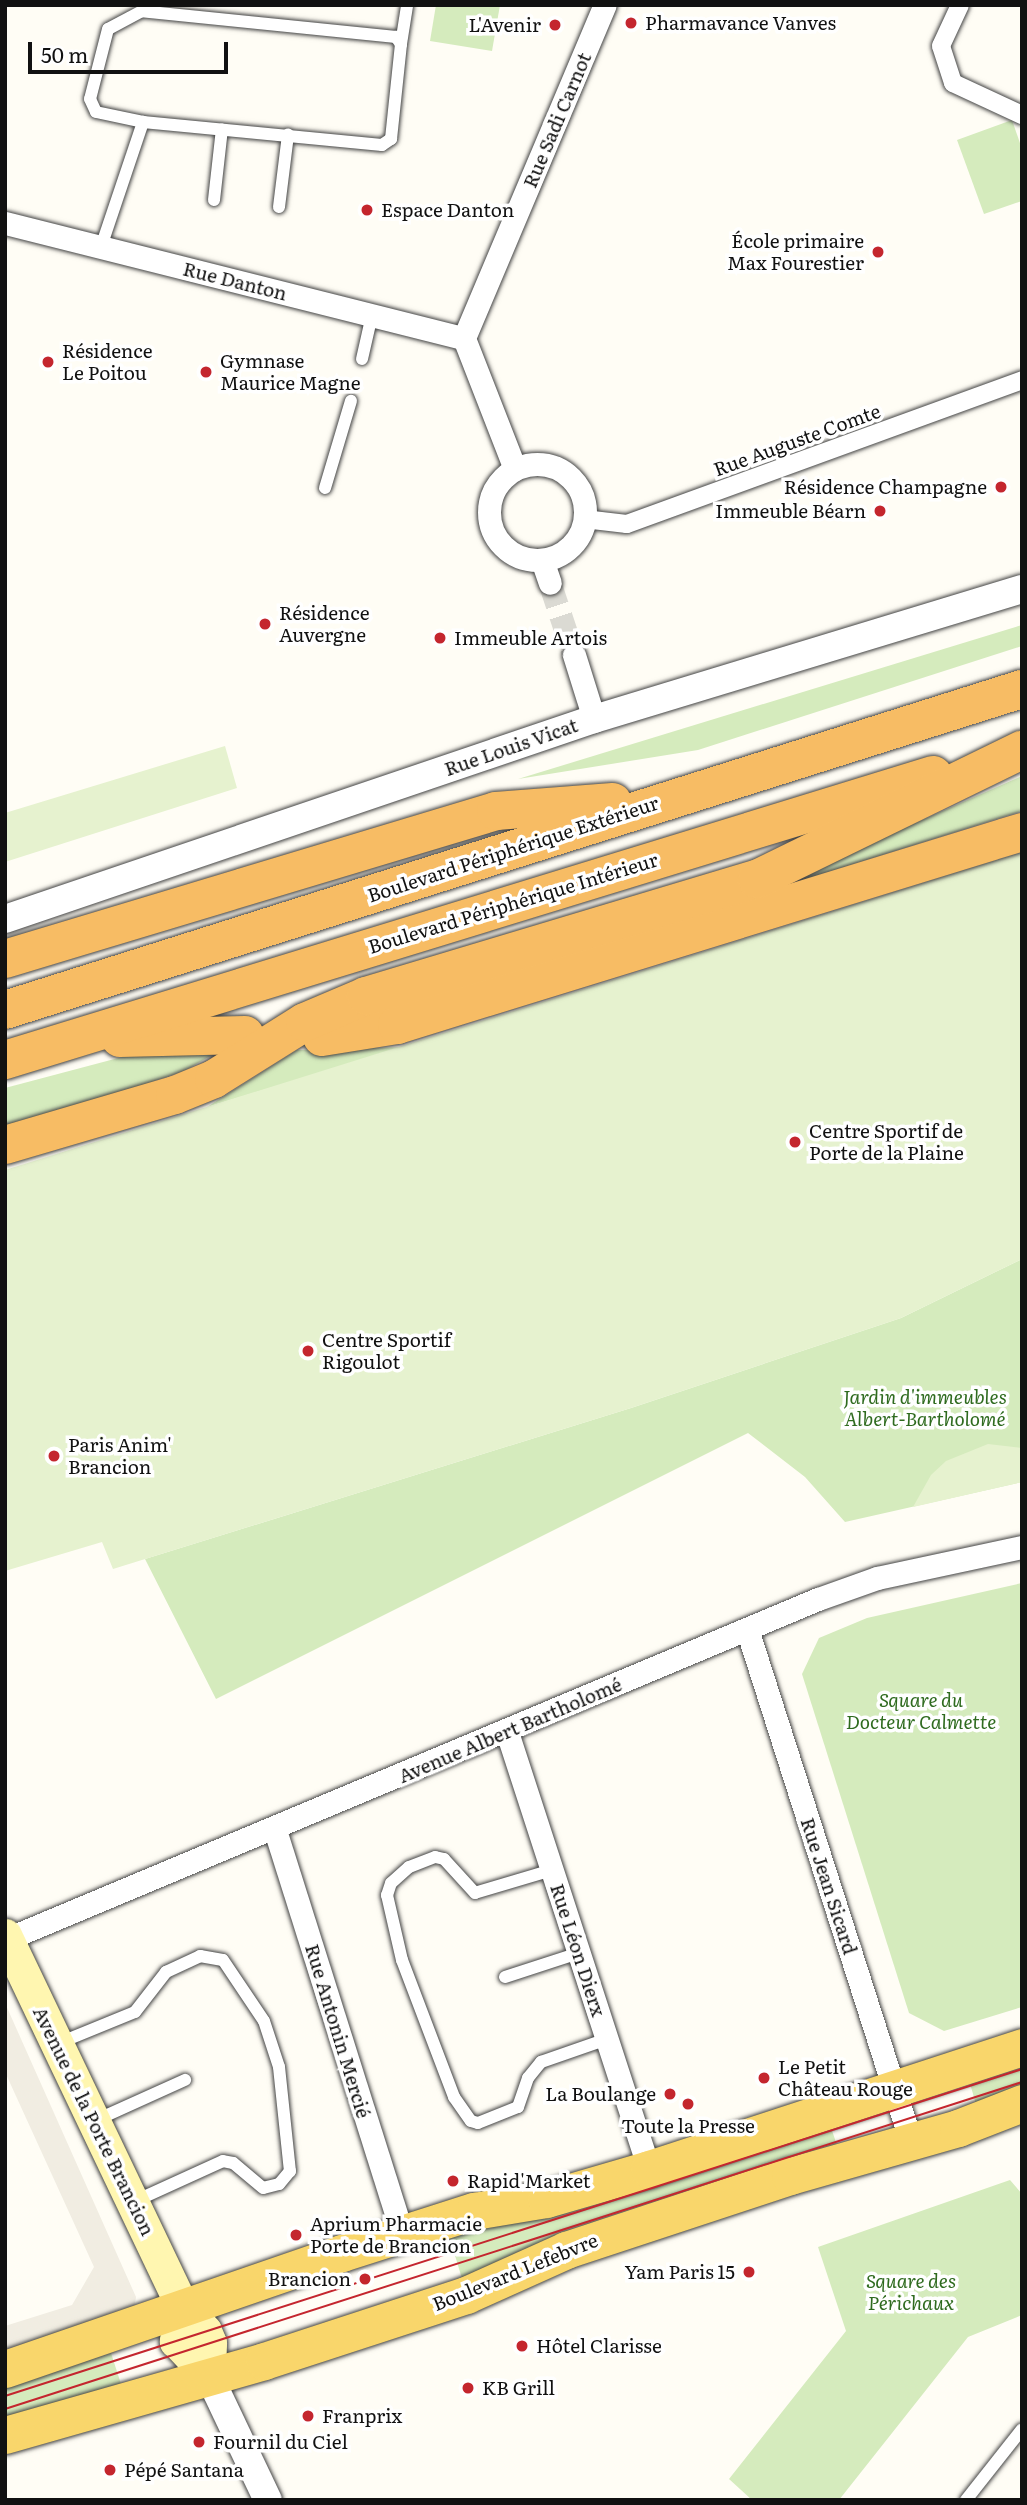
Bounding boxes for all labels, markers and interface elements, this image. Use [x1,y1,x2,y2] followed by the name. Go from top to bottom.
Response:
[645,12,836,34] place label: Pharmavance Vanves
[468,14,541,36] place label: L'Avenir
[623,15,639,31] marker: Pharmavance Vanves
[547,17,563,33] marker: L'Avenir
[32,28,231,72] scale bar
[41,38,88,69] text: 50 m
[518,49,596,191] street label: Rue Sadi Carnot
[381,199,514,221] place label: Espace Danton
[359,202,375,218] marker: Espace Danton
[727,230,864,274] place label: École primaire Max Fourestier
[870,244,886,260] marker: École primaire Max Fourestier
[181,257,289,305] street label: Rue Danton
[62,340,153,384] place label: Résidence Le Poitou
[220,350,361,394] place label: Gymnase Maurice Magne
[40,354,56,370] marker: Résidence Le Poitou
[198,364,214,380] marker: Gymnase Maurice Magne
[711,399,883,481] street label: Rue Auguste Comte
[784,476,987,498] place label: Résidence Champagne
[993,479,1009,495] marker: Résidence Champagne
[715,500,866,522] place label: Immeuble Béarn
[872,503,888,519] marker: Immeuble Béarn
[279,602,370,646] place label: Résidence Auvergne
[257,616,273,632] marker: Résidence Auvergne
[454,627,607,649] place label: Immeuble Artois
[432,630,448,646] marker: Immeuble Artois
[441,714,581,780] street label: Rue Louis Vicat
[364,791,662,907] street label: Boulevard Périphérique Extérieur
[365,848,661,958] street label: Boulevard Périphérique Intérieur
[809,1120,964,1164] place label: Centre Sportif de Porte de la Plaine
[787,1134,803,1150] marker: Centre Sportif de Porte de la Plaine
[322,1329,451,1373] place label: Centre Sportif Rigoulot
[300,1343,316,1359] marker: Centre Sportif Rigoulot
[843,1386,1007,1430] park label: Jardin d'immeubles Albert-Bartholomé
[68,1434,172,1478] place label: Paris Anim' Brancion
[46,1448,62,1464] marker: Paris Anim' Brancion
[395,1673,625,1787] street label: Avenue Albert Bartholomé
[846,1689,996,1733] park label: Square du Docteur Calmette
[796,1815,862,1957] street label: Rue Jean Sicard
[546,1881,610,2019] street label: Rue Léon Dierx
[301,1941,375,2121] street label: Rue Antonin Mercié
[29,2003,159,2239] street label: Avenue de la Porte Brancion
[778,2056,913,2100] place label: Le Petit Château Rouge
[756,2070,772,2086] marker: Le Petit Château Rouge
[545,2083,656,2105] place label: La Boulange
[662,2086,678,2102] marker: La Boulange
[680,2096,696,2112] marker: Toute la Presse
[621,2115,755,2137] place label: Toute la Presse
[467,2170,590,2192] place label: Rapid'Market
[445,2173,461,2189] marker: Rapid'Market
[310,2213,482,2257] place label: Aprium Pharmacie Porte de Brancion
[288,2227,304,2243] marker: Aprium Pharmacie Porte de Brancion
[429,2228,601,2316] street label: Boulevard Lefebvre
[624,2261,735,2283] place label: Yam Paris 15
[741,2264,757,2280] marker: Yam Paris 15
[268,2268,351,2290] place label: Brancion
[866,2270,956,2314] park label: Square des Périchaux
[357,2271,373,2287] marker: Brancion
[536,2335,662,2357] place label: Hôtel Clarisse
[514,2338,530,2354] marker: Hôtel Clarisse
[482,2377,555,2399] place label: KB Grill
[460,2380,476,2396] marker: KB Grill
[322,2405,402,2427] place label: Franprix
[300,2408,316,2424] marker: Franprix
[213,2431,348,2453] place label: Fournil du Ciel
[191,2434,207,2450] marker: Fournil du Ciel
[124,2459,244,2481] place label: Pépé Santana
[102,2462,118,2478] marker: Pépé Santana

